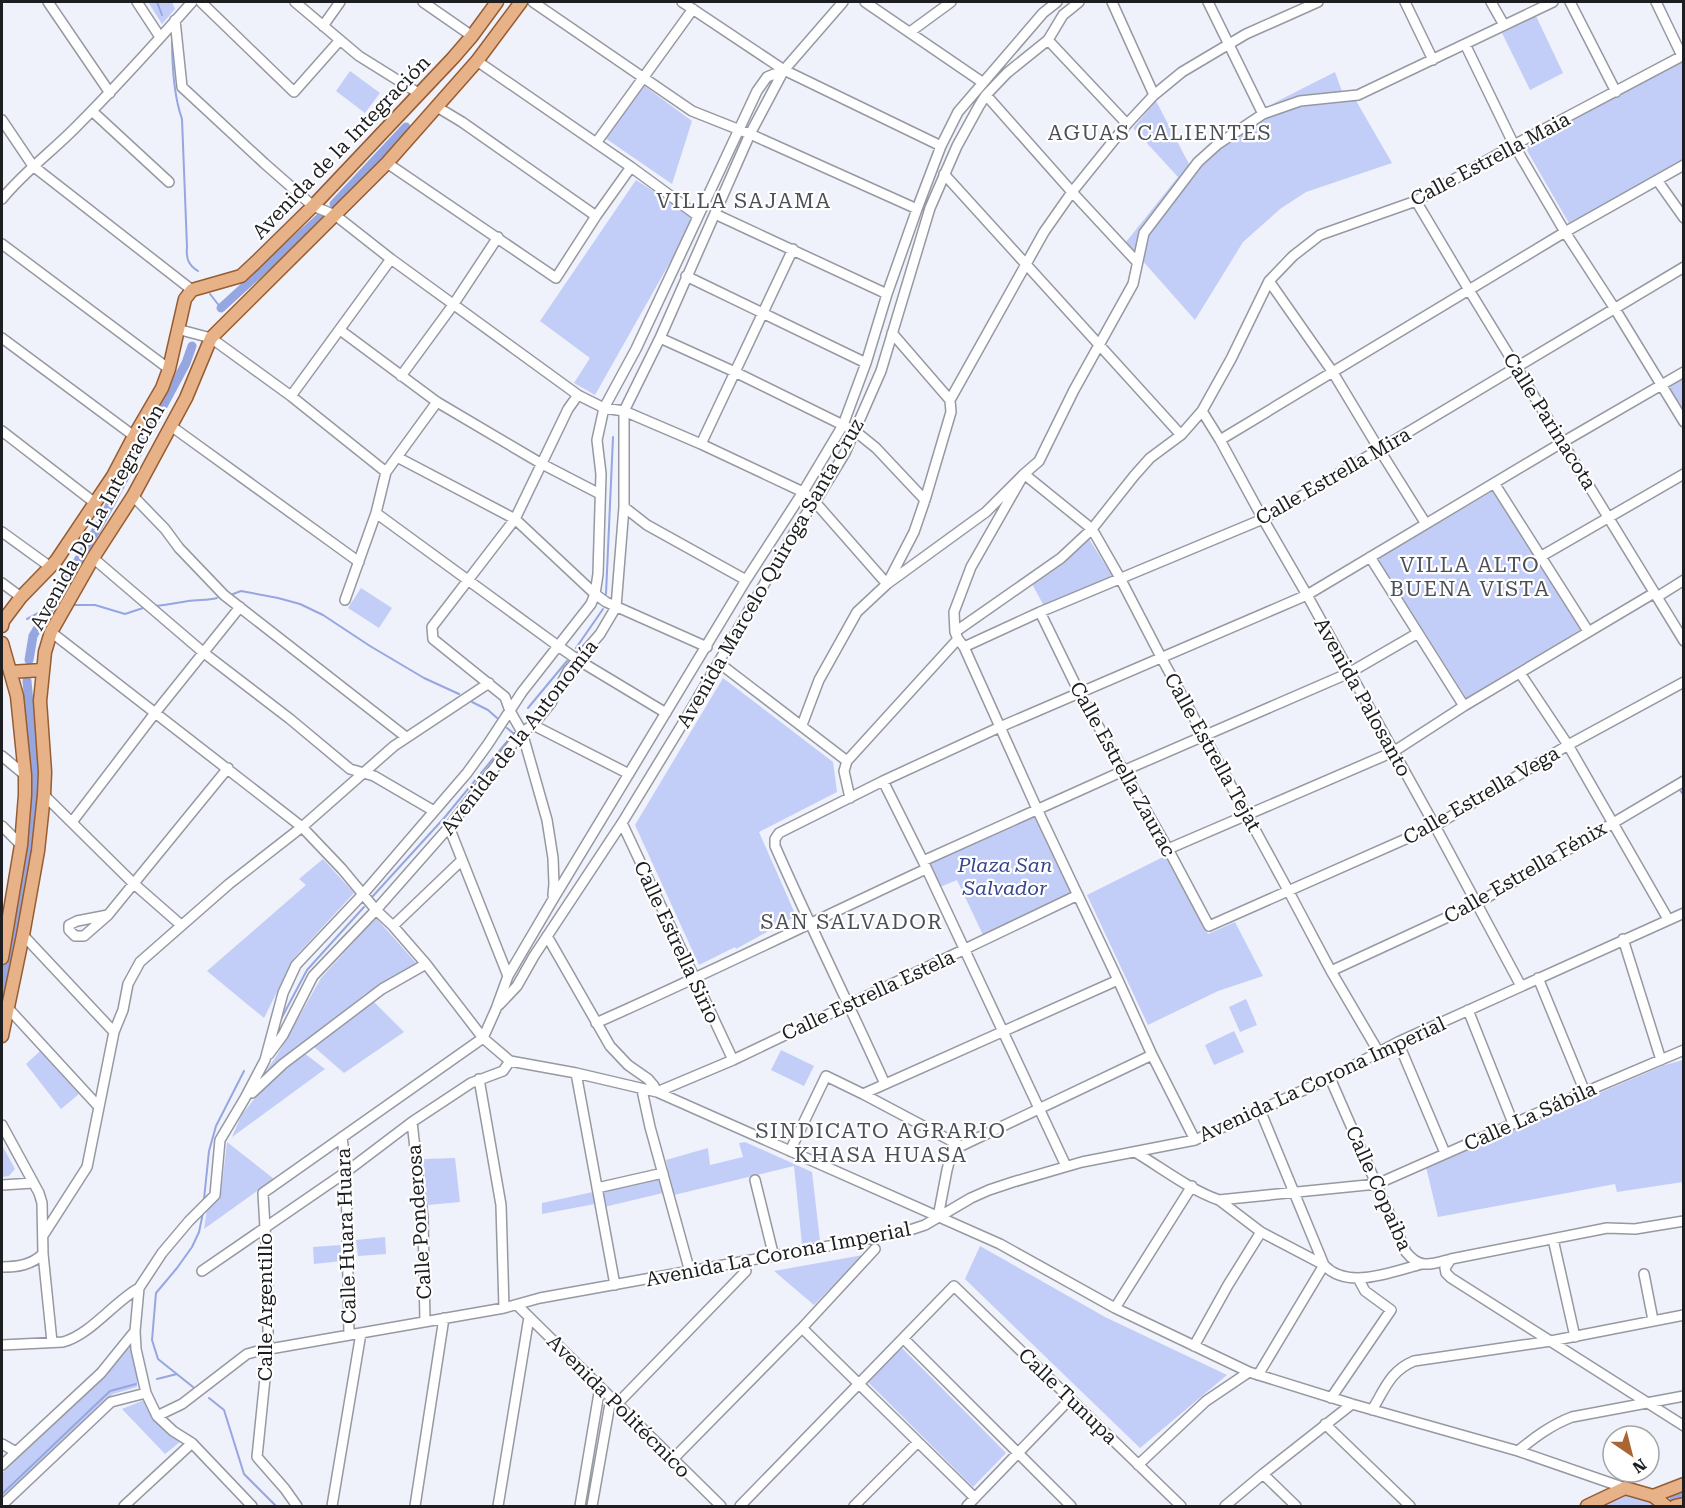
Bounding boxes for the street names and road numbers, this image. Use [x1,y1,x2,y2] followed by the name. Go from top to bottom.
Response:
[247,50,435,244] street label: Avenida de la Integración
[1406,107,1574,211] street label: Calle Estrella Maia
[1498,348,1602,494] street label: Calle Parinacota
[25,400,169,634] street label: Avenida De La Integración
[671,414,869,732] street label: Avenida Marcelo Quiroga Santa Cruz
[1251,422,1415,530] street label: Calle Estrella Mira
[1309,613,1417,781] street label: Avenida Palosanto
[435,635,603,839] street label: Avenida de la Autonomía
[1159,668,1267,836] street label: Calle Estrella Tejat
[1065,677,1181,861] street label: Calle Estrella Zaurac
[1399,740,1563,849] street label: Calle Estrella Vega
[1440,815,1611,928] street label: Calle Estrella Fénix
[629,857,725,1027] street label: Calle Estrella Sirio
[778,944,958,1046] street label: Calle Estrella Estela
[1195,1011,1449,1147] street label: Avenida La Corona Imperial
[1460,1076,1600,1156] street label: Calle La Sábila
[1341,1122,1417,1254] street label: Calle Copaiba
[402,1143,436,1300] street label: Calle Ponderosa
[331,1147,361,1324] street label: Calle Huara Huara
[644,1217,912,1291] street label: Avenida La Corona Imperial
[253,1233,277,1381] street label: Calle Argentillo
[542,1329,696,1483] street label: Avenida Politécnico
[1014,1343,1123,1449] street label: Calle Tunupa

